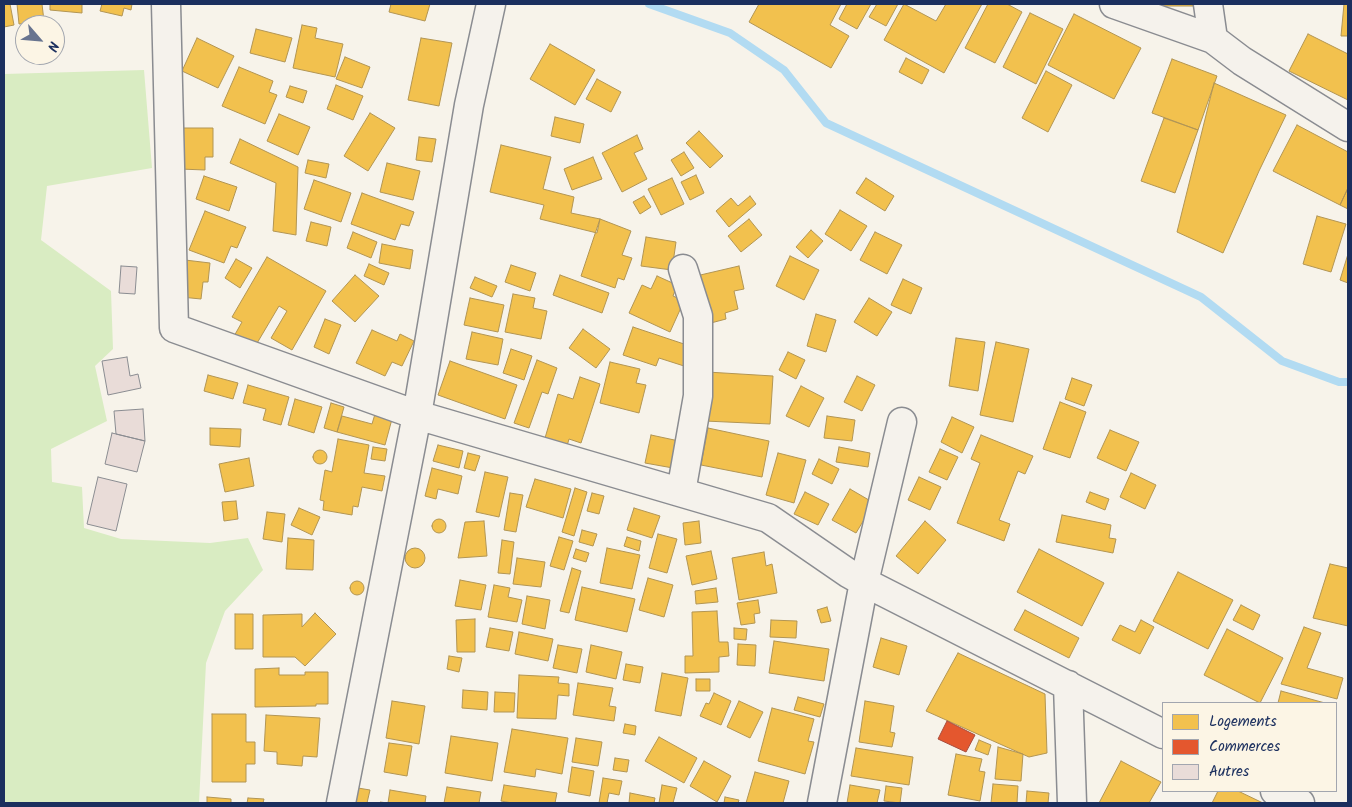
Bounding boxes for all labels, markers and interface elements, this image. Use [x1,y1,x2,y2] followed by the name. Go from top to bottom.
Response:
[15,15,65,65] north arrow
[41,37,64,55] text: N
[1162,702,1337,792] legend
[1209,710,1277,734] text: Logements
[1209,735,1280,759] text: Commerces
[1209,760,1249,784] text: Autres

